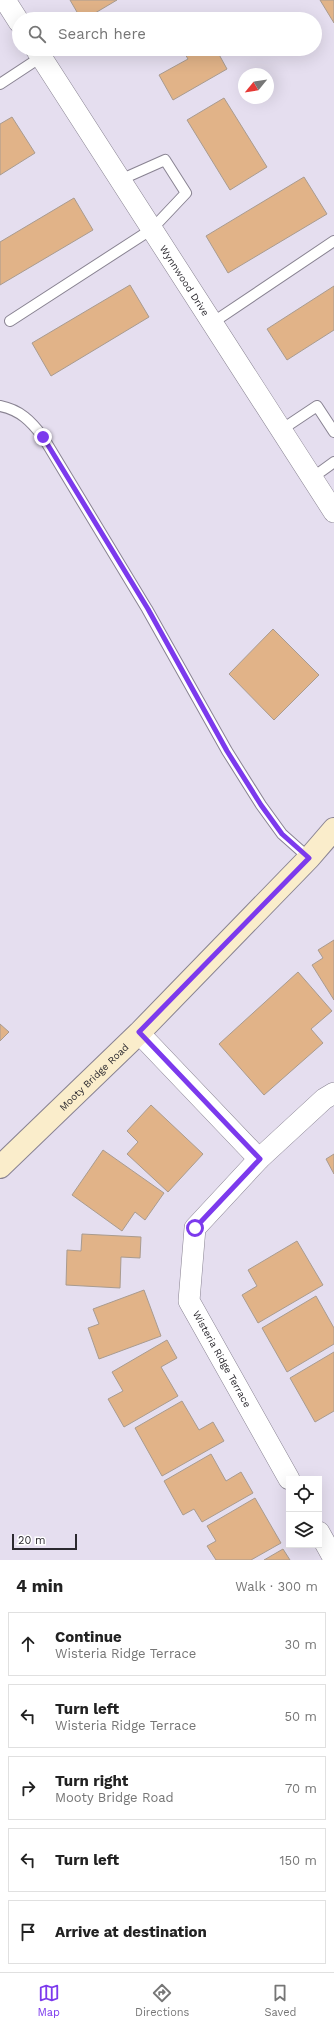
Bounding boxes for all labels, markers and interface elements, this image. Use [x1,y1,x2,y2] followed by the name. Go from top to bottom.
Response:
[12,12,322,56] search box
[26,23,48,45] icon: search
[58,25,146,43] text: Search here
[238,68,274,104] north arrow
[158,243,212,318] street label: Wynnwood Drive
[34,428,52,446] route end
[57,1041,130,1112] street label: Mooty Bridge Road
[186,1219,204,1237] route start
[191,1309,253,1409] street label: Wisteria Ridge Terrace
[286,1476,322,1548] map controls
[286,1476,322,1512] button: locate
[286,1512,322,1548] button: layers
[12,1532,77,1551] scale bar
[18,1534,46,1547] text: 20 m
[16,1576,63,1596] text: 4 min
[235,1579,318,1594] text: Walk · 300 m
[55,1628,122,1646] text: Continue
[17,1633,39,1655] icon: ahead
[285,1637,317,1652] text: 30 m
[55,1646,196,1661] text: Wisteria Ridge Terrace
[55,1700,119,1718] text: Turn left
[17,1705,39,1727] icon: left
[285,1709,317,1724] text: 50 m
[55,1718,196,1733] text: Wisteria Ridge Terrace
[55,1772,128,1790] text: Turn right
[17,1777,39,1799] icon: right
[285,1781,317,1796] text: 70 m
[55,1790,174,1805] text: Mooty Bridge Road
[17,1849,39,1871] icon: left
[55,1851,119,1869] text: Turn left
[279,1853,317,1868] text: 150 m
[17,1921,39,1943] icon: arrive
[55,1923,207,1941] text: Arrive at destination
[38,1982,60,2019] tab: Map
[135,1982,189,2019] tab: Directions
[264,1982,296,2019] tab: Saved

